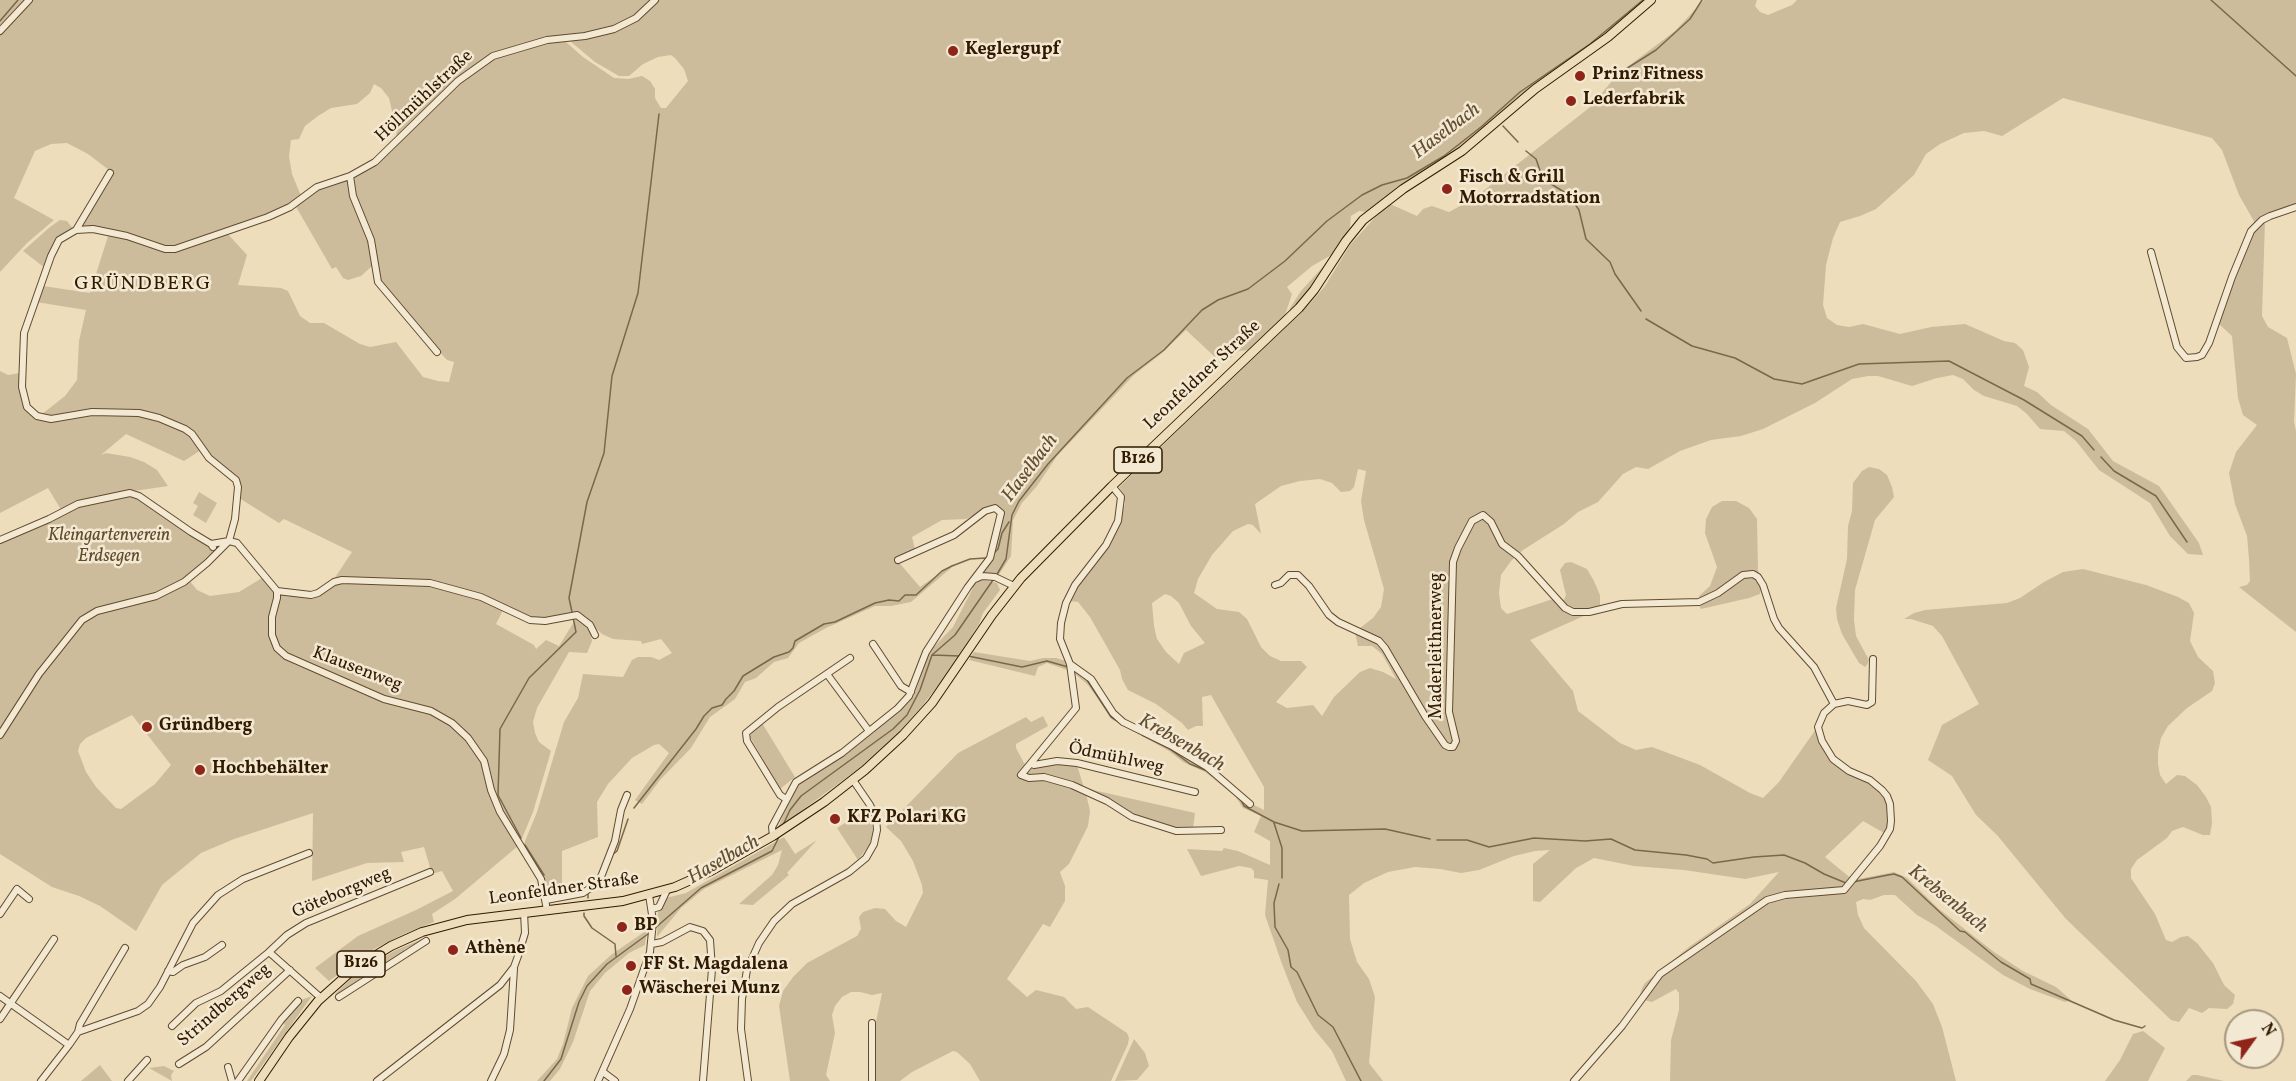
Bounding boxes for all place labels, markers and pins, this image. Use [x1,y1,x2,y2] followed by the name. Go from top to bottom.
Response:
[965,40,1060,62] place label: Keglergupf
[946,44,960,58] marker: Keglergupf
[1592,65,1704,87] place label: Prinz Fitness
[1573,69,1587,83] marker: Prinz Fitness
[1583,90,1685,112] place label: Lederfabrik
[1564,94,1578,108] marker: Lederfabrik
[1459,168,1601,210] place label: Fisch & Grill Motorradstation
[1440,182,1454,196] marker: Fisch & Grill Motorradstation
[159,716,252,738] place label: Gründberg
[140,720,154,734] marker: Gründberg
[212,759,328,781] place label: Hochbehälter
[193,763,207,777] marker: Hochbehälter
[847,808,966,830] place label: KFZ Polari KG
[828,812,842,826] marker: KFZ Polari KG
[634,916,658,938] place label: BP
[615,920,629,934] marker: BP
[465,939,525,961] place label: Athène
[446,943,460,957] marker: Athène
[643,955,788,977] place label: FF St. Magdalena
[624,959,638,973] marker: FF St. Magdalena
[639,979,780,1001] place label: Wäscherei Munz
[620,983,634,997] marker: Wäscherei Munz

